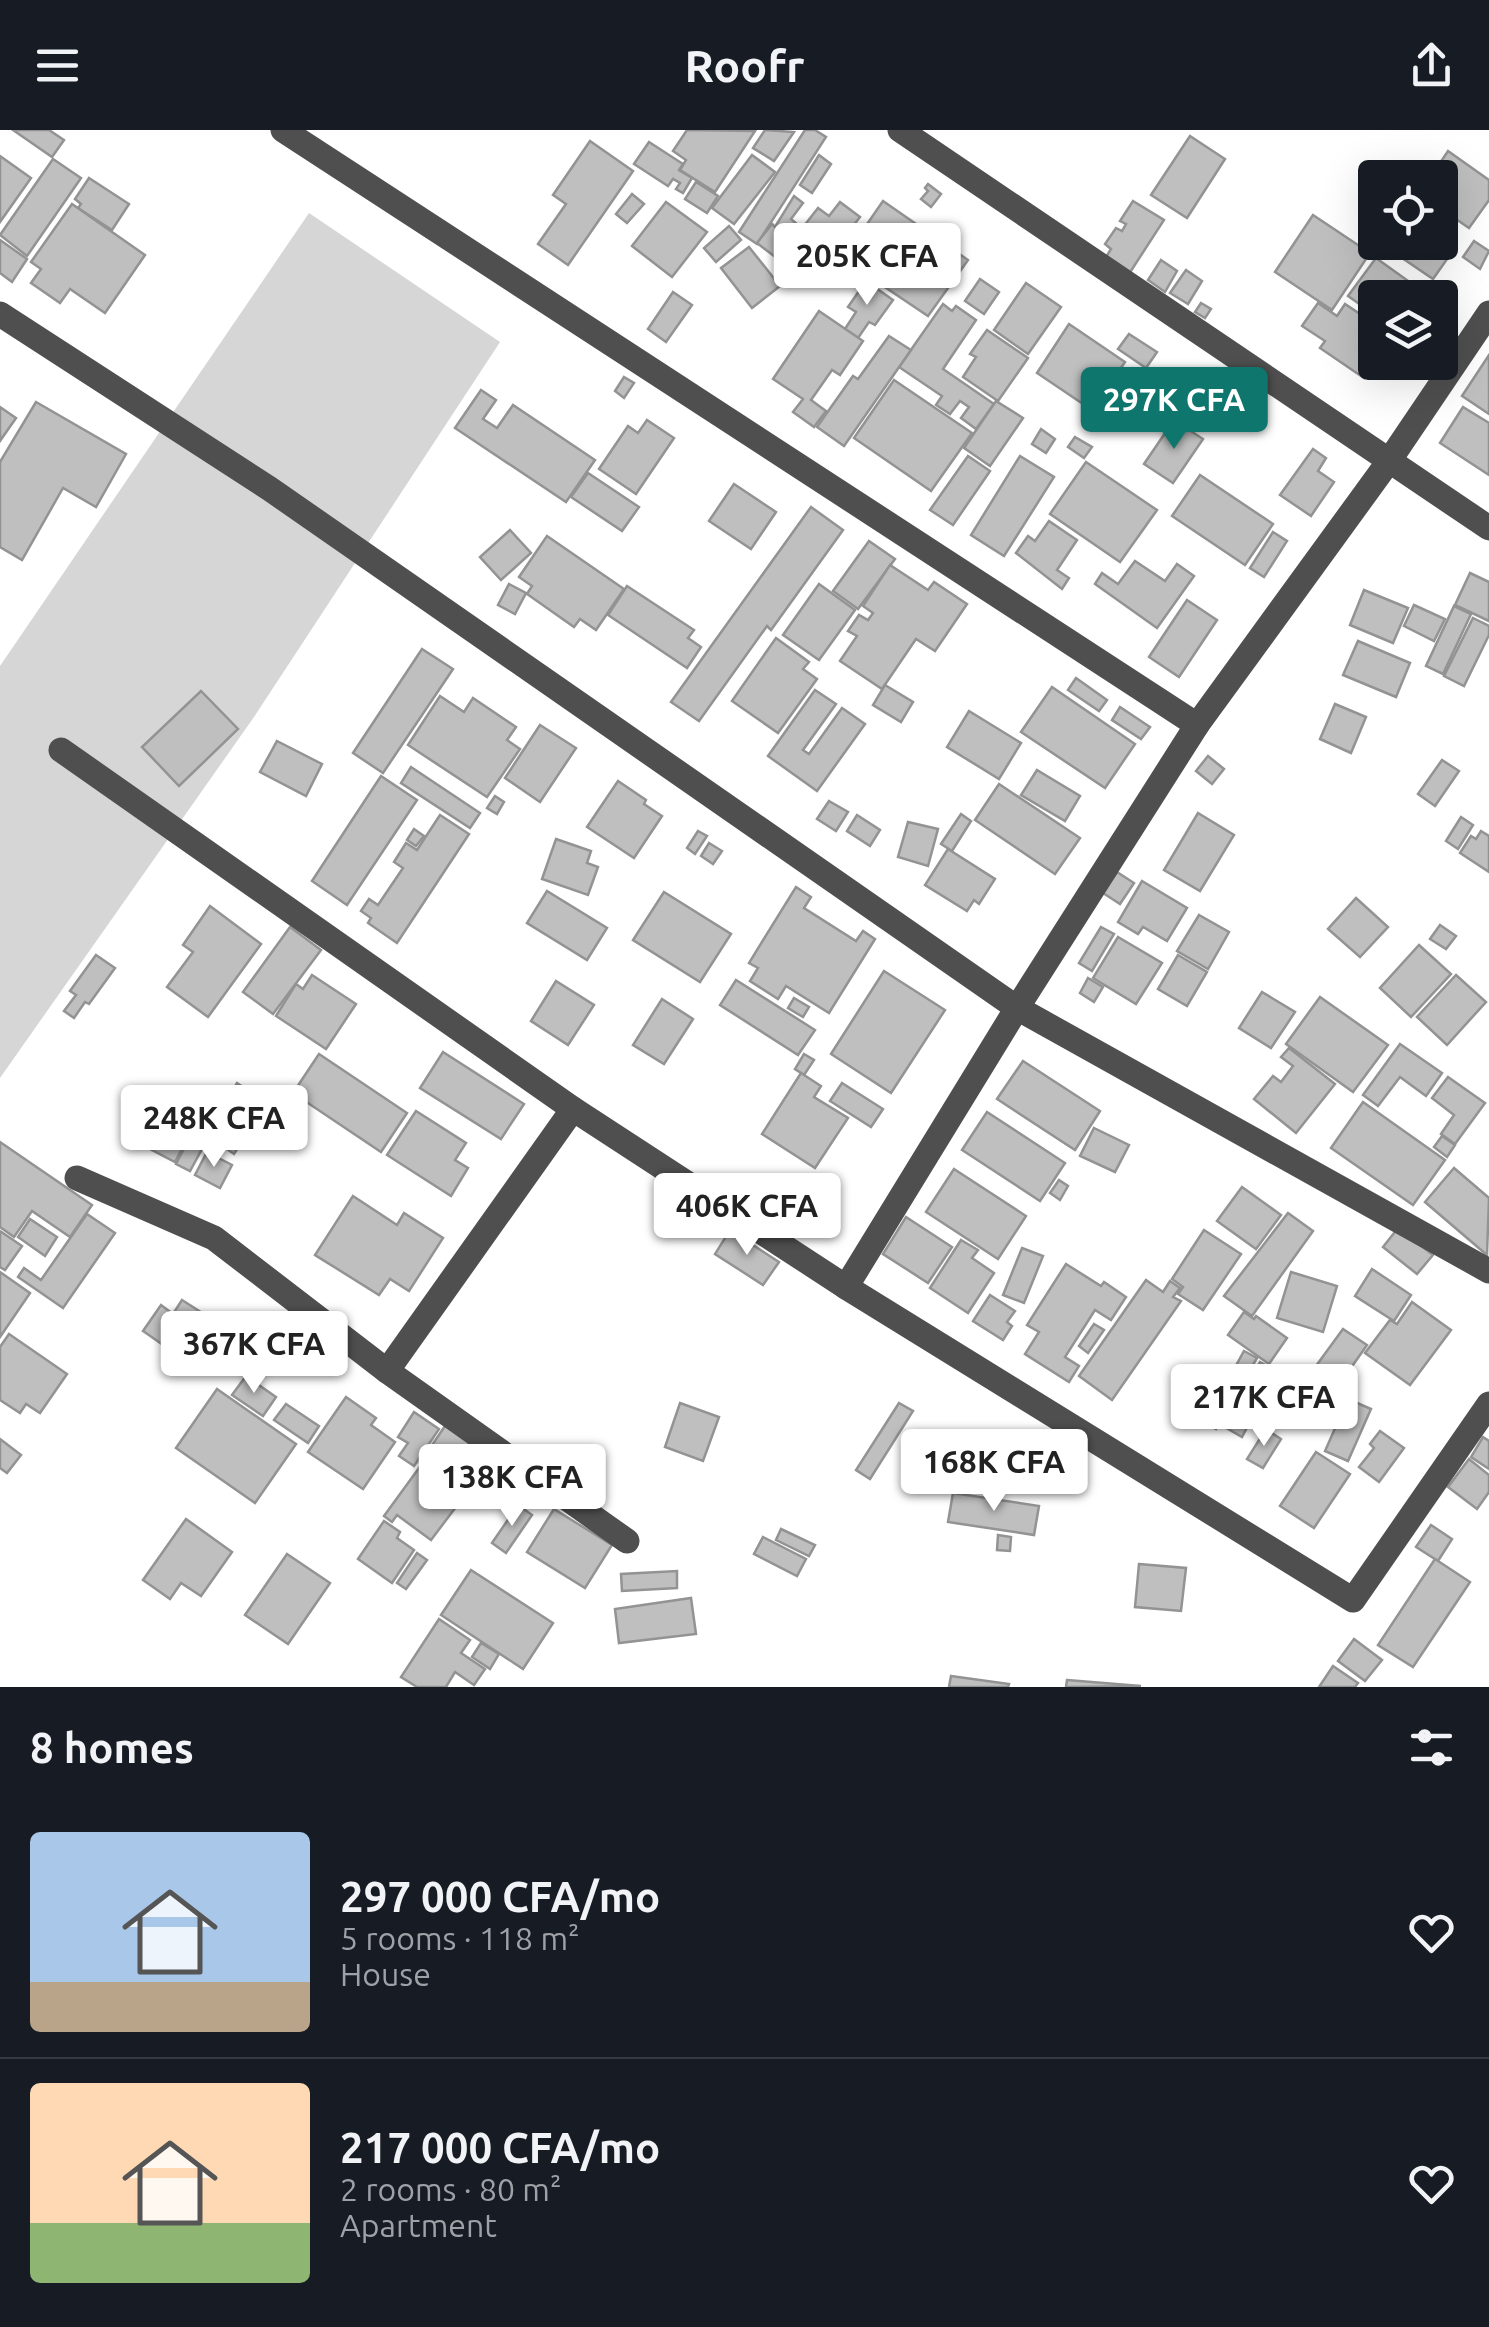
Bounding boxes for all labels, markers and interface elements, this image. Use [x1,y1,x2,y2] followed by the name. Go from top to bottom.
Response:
[30,38,85,93] icon: menu
[1404,38,1459,93] icon: share
[685,40,804,91] text: Roofr
[1358,160,1458,380] map controls
[1358,160,1458,260] button: locate
[764,223,970,308] pin: 205K CFA
[796,237,938,273] text: 205K CFA
[1358,280,1458,380] button: layers
[1071,367,1277,452] pin: 297K CFA
[1103,381,1245,417] text: 297K CFA
[111,1085,317,1170] pin: 248K CFA
[143,1099,285,1135] text: 248K CFA
[644,1173,850,1258] pin: 406K CFA
[676,1187,818,1223] text: 406K CFA
[151,1311,357,1396] pin: 367K CFA
[183,1325,325,1361] text: 367K CFA
[1161,1364,1367,1449] pin: 217K CFA
[1193,1378,1335,1414] text: 217K CFA
[891,1429,1097,1514] pin: 168K CFA
[923,1443,1065,1479] text: 168K CFA
[409,1444,615,1529] pin: 138K CFA
[441,1458,583,1494] text: 138K CFA
[1404,1720,1459,1775] icon: filters
[30,1724,194,1771] text: 8 homes
[110,1872,230,1992] icon: home
[340,1873,660,1920] text: 297 000 CFA/mo
[1404,1905,1459,1960] icon: heart
[340,1920,580,1956] text: 5 rooms · 118 m²
[340,1956,431,1992] text: House
[110,2123,230,2243] icon: home
[340,2124,660,2171] text: 217 000 CFA/mo
[1404,2156,1459,2211] icon: heart
[340,2171,561,2207] text: 2 rooms · 80 m²
[340,2207,497,2243] text: Apartment

